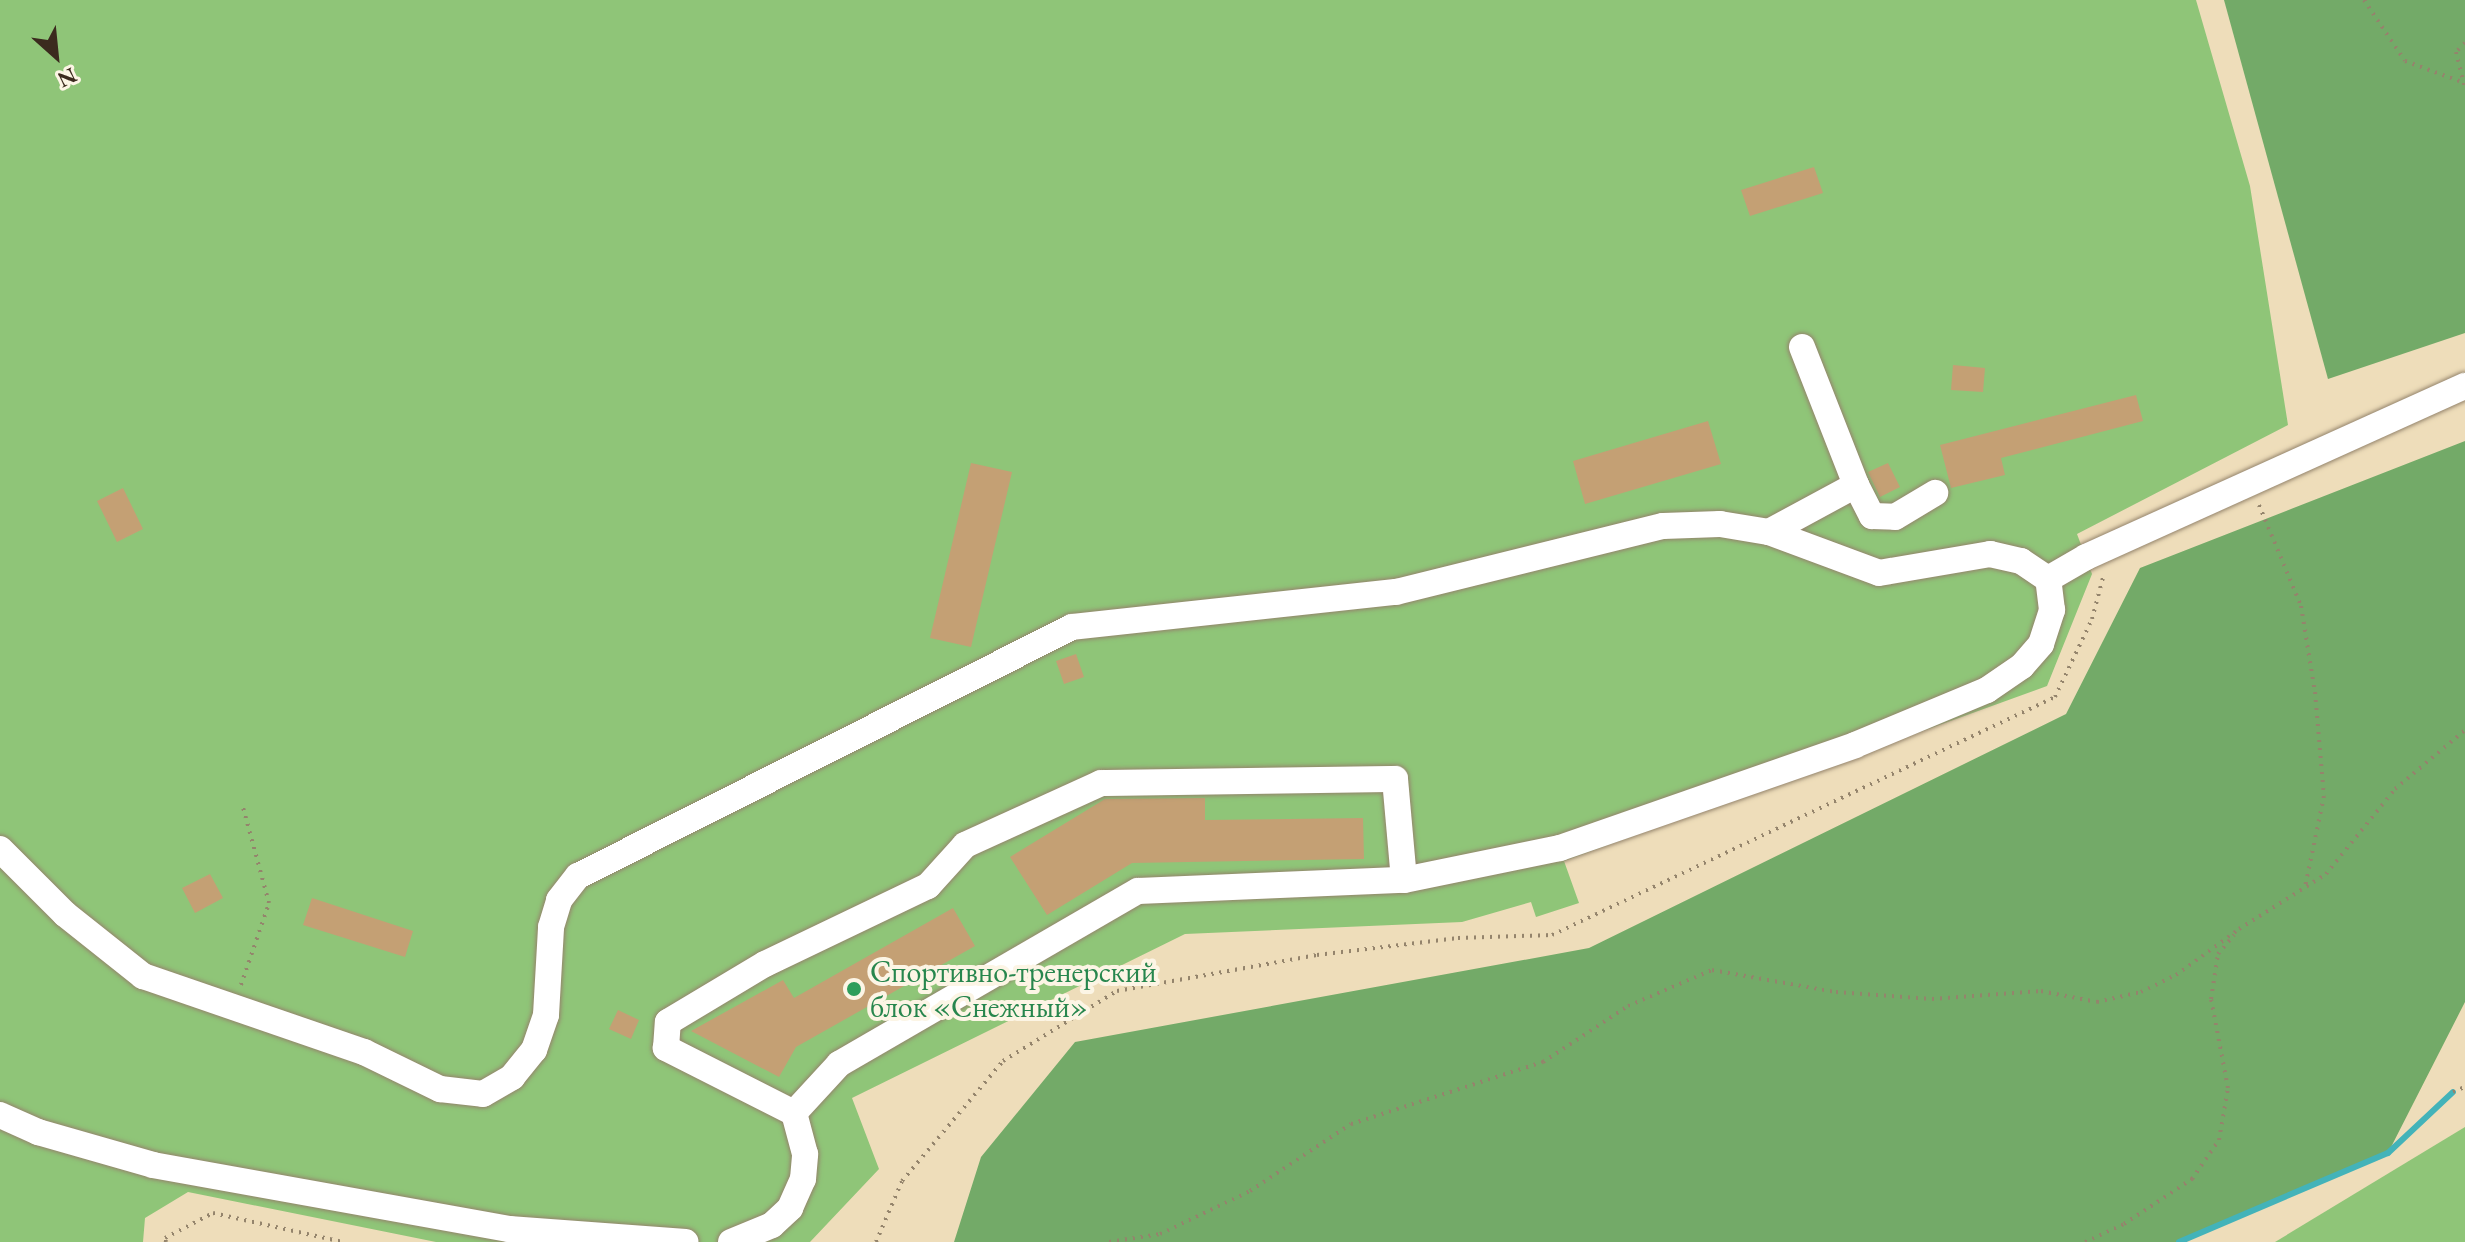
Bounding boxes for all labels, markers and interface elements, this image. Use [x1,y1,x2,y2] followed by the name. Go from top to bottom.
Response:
[16,16,96,96] north arrow
[53,61,82,95] text: N
[870,954,1157,1024] place label: Спортивно-тренерский блок «Снежный»
[845,980,863,998] marker: Спортивно-тренерский блок «Снежный»

